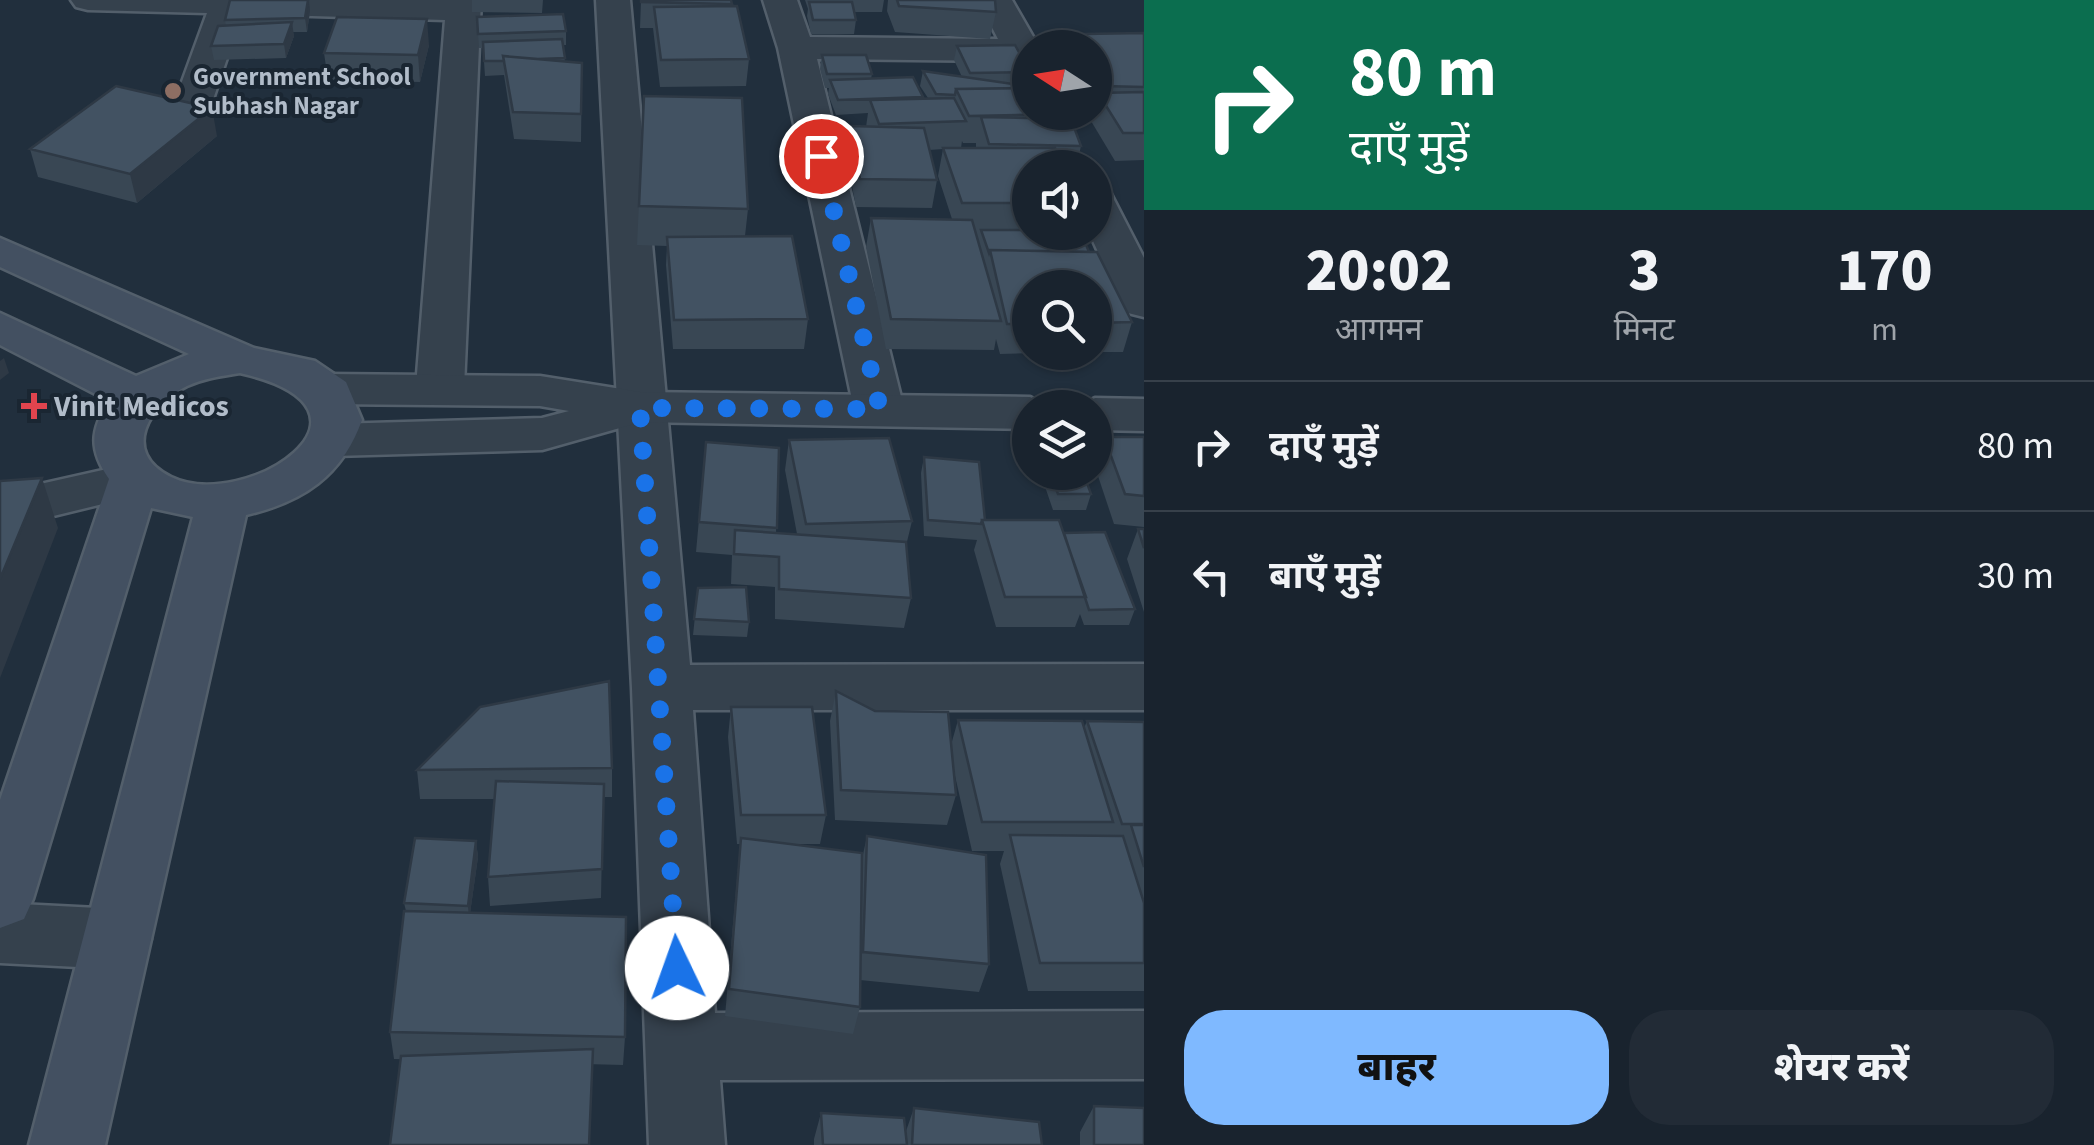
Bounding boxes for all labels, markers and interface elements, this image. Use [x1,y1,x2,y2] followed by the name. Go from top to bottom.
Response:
[1349,23,1497,123] text: 80 m
[1012,30,1112,130] north arrow
[1012,30,1112,490] map controls
[1184,40,1314,170] icon: right
[193,59,411,124] place label: Government School Subhash Nagar
[162,80,184,102] marker: Government School Subhash Nagar
[779,114,864,199] pin
[1349,116,1469,180] text: दाएँ मुड़ें
[794,129,849,184] icon: arrive
[1012,150,1112,250] button: sound
[1305,229,1452,314] text: 20:02
[1628,229,1660,314] text: 3
[1836,229,1933,314] text: 170
[1012,270,1112,370] button: search
[1335,307,1423,353] text: आगमन
[1614,307,1675,353] text: मिनट
[1871,307,1898,353] text: m
[53,385,229,428] place label: Vinit Medicos
[1012,390,1112,490] button: layers
[23,395,45,417] marker: Vinit Medicos
[1184,419,1239,474] icon: right
[1269,419,1379,473] text: दाएँ मुड़ें
[1977,419,2054,473] text: 80 m
[1184,549,1239,604] icon: left
[1269,549,1381,603] text: बाएँ मुड़ें
[1977,549,2054,603] text: 30 m
[625,916,729,1020] position arrow
[1184,1010,1609,1125] button: बाहर
[1629,1010,2054,1125] button: शेयर करें

